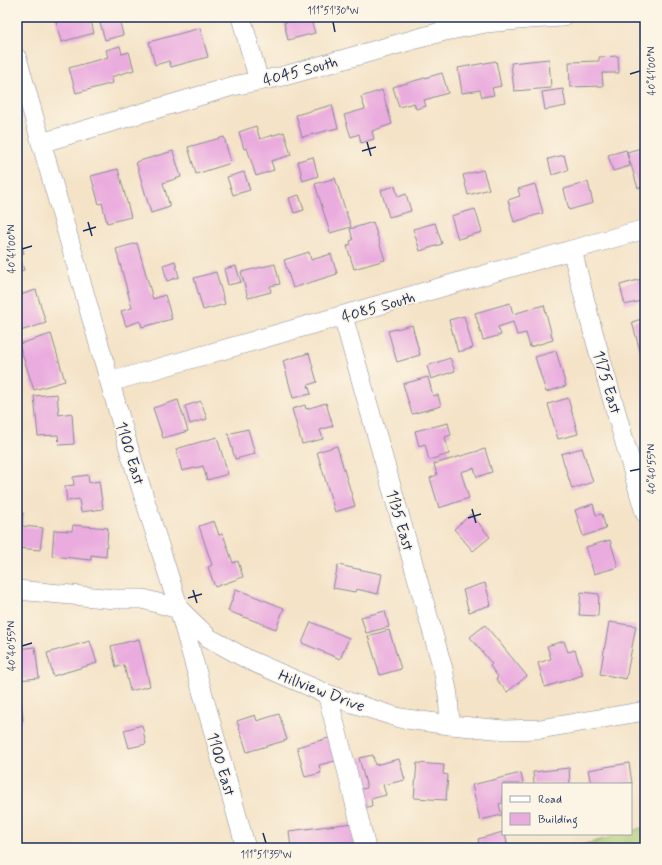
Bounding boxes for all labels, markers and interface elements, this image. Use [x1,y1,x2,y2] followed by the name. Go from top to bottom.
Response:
[307,4,359,18] text: 111°51'30"W
[645,46,659,95] text: 40°41'00"N
[261,51,340,91] street label: 4045 South
[5,224,19,273] text: 40°41'00"N
[339,287,418,328] street label: 4085 South
[587,348,626,417] street label: 1175 East
[110,419,149,488] street label: 1100 East
[645,444,659,494] text: 40°40'55"N
[381,487,418,553] street label: 1135 East
[5,621,19,671] text: 40°40'55"N
[275,665,368,718] street label: Hillview Drive
[201,730,240,799] street label: 1100 East
[502,783,632,835] legend
[538,792,562,808] text: Road
[538,812,578,829] text: Building
[240,848,292,862] text: 111°51'35"W

